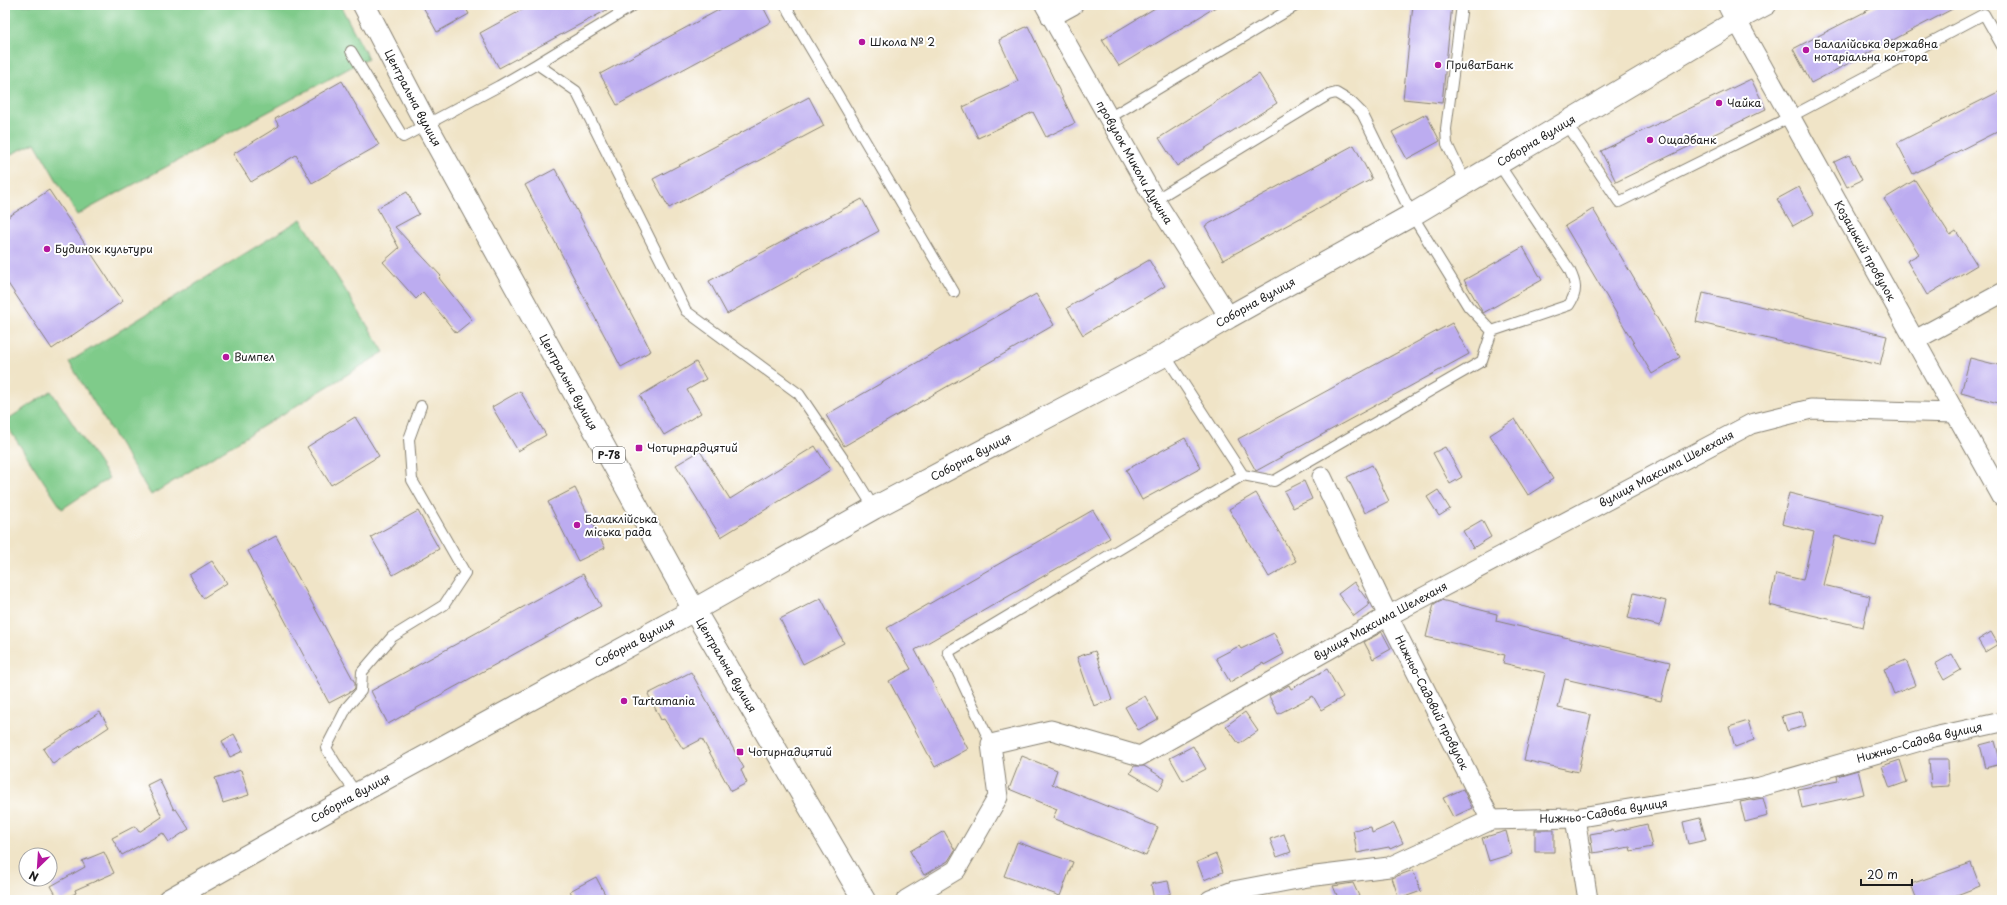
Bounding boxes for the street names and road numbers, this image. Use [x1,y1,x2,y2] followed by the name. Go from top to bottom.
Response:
[381,46,446,149] street label: Центральна вулиця
[1092,97,1177,227] street label: провулок Миколи Дукина
[1493,110,1578,171] street label: Соборна вулиця
[1831,197,1900,304] street label: Козацький провулок
[1212,273,1298,331] street label: Соборна вулиця
[535,331,602,433] street label: Центральна вулиця
[1596,426,1737,511] street label: вулиця Максима Шелеханя
[927,428,1014,485] street label: Соборна вулиця
[593,447,625,463] road number: Р-78
[1310,577,1450,664] street label: вулиця Максима Шелеханя
[591,613,677,671] street label: Соборна вулиця
[692,614,761,716] street label: Центральна вулиця
[1391,632,1474,773] street label: Нижньо-Садовий провулок
[1854,718,1984,767] street label: Нижньо-Садова вулиця
[307,769,393,827] street label: Соборна вулиця
[1539,794,1669,827] street label: Нижньо-Садова вулиця

